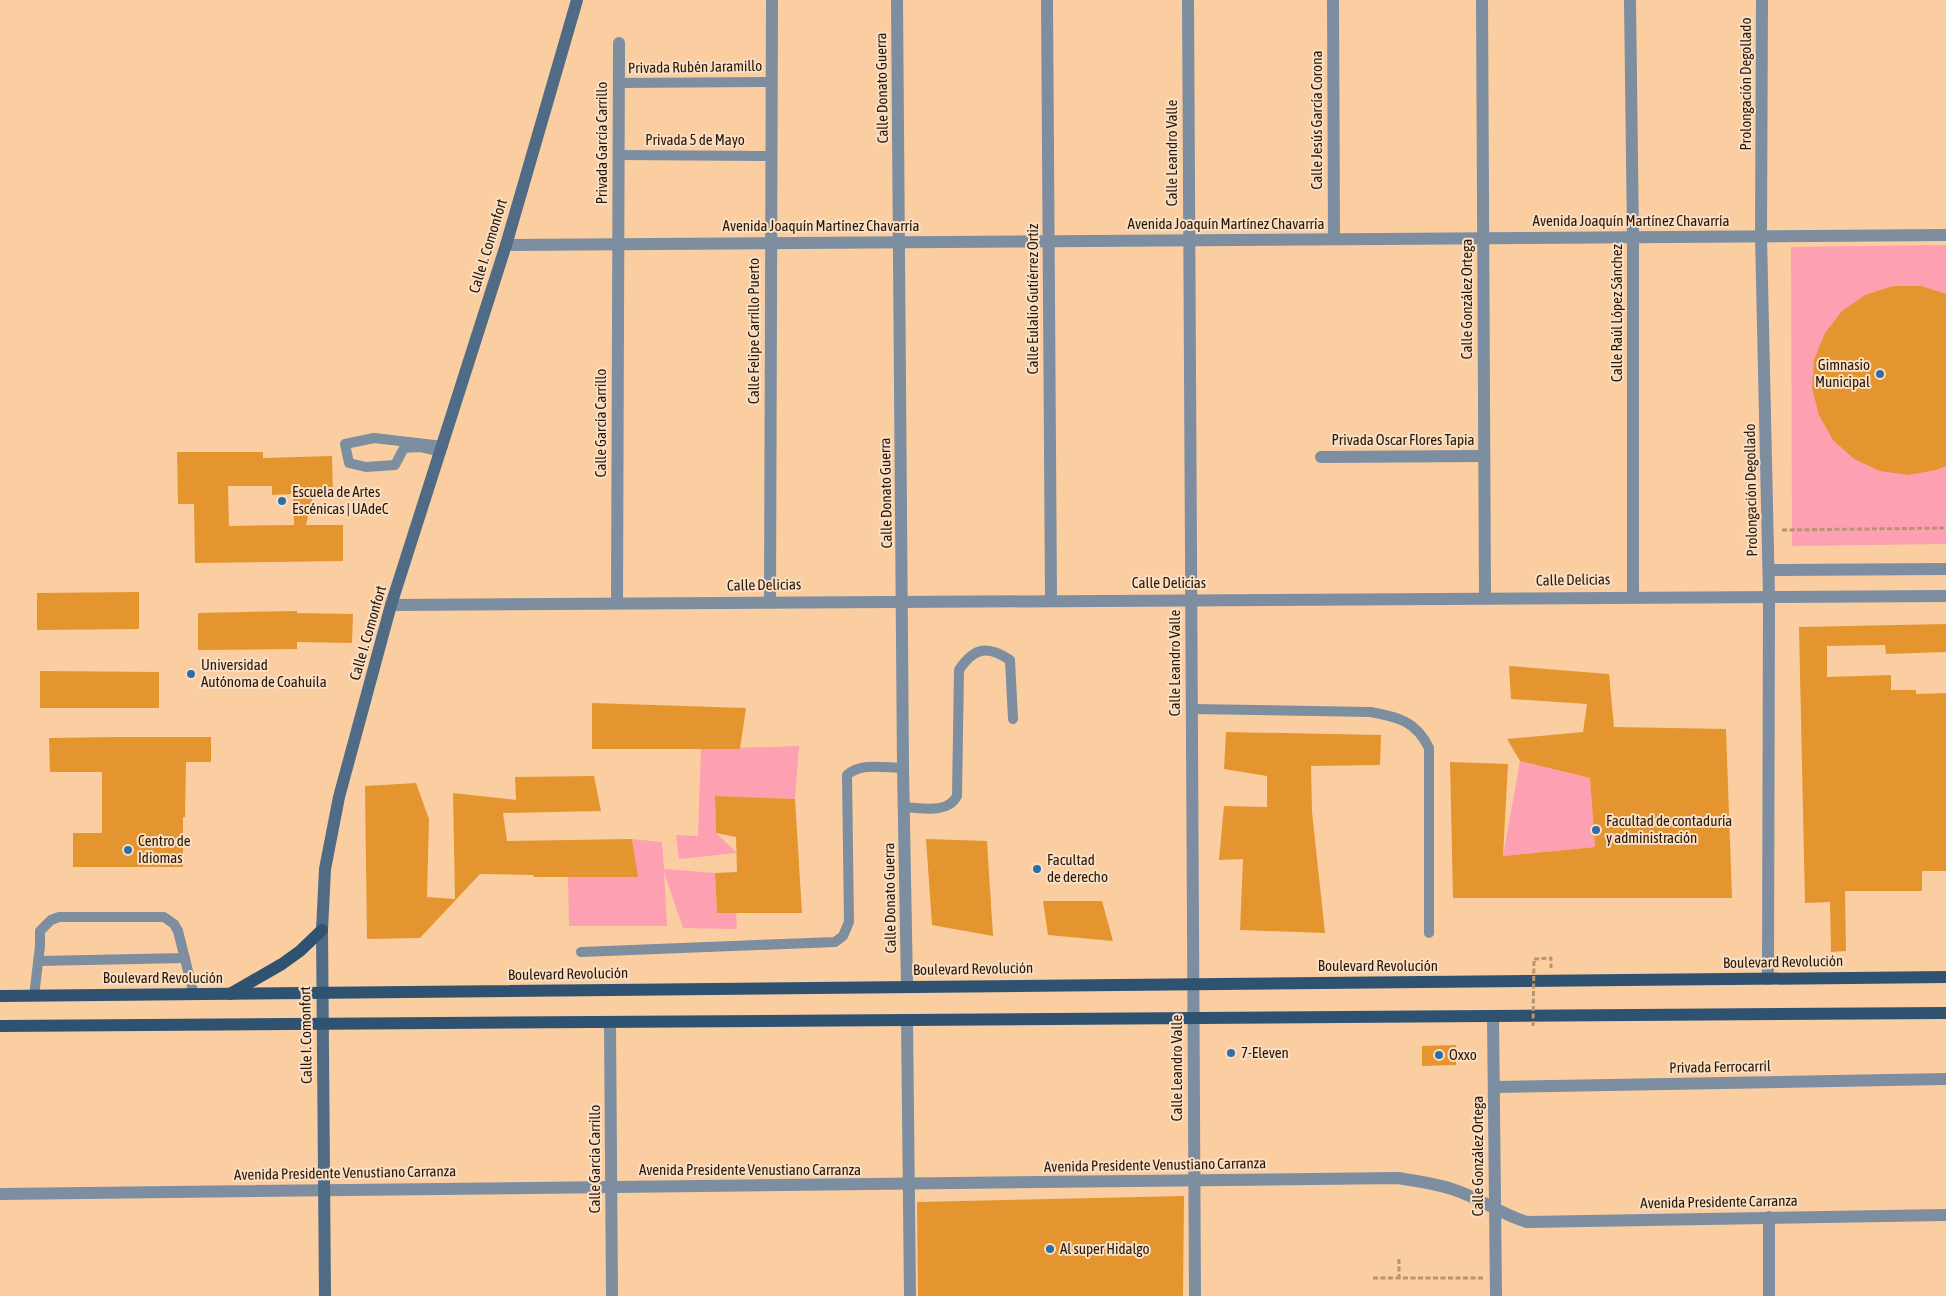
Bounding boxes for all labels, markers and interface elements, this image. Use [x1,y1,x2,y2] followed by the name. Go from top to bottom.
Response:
[1737,18,1754,150] street label: Prolongación Degollado
[872,32,891,144] street label: Calle Donato Guerra
[1308,51,1325,189] street label: Calle Jesús García Corona
[628,57,762,76] street label: Privada Rubén Jaramillo
[593,82,610,204] street label: Privada García Carrillo
[1163,100,1180,206] street label: Calle Leandro Valle
[645,131,745,148] street label: Privada 5 de Mayo
[465,197,510,295] street label: Calle I. Comonfort
[1533,212,1729,229] street label: Avenida Joaquín Martínez Chavarría
[1128,215,1324,232] street label: Avenida Joaquín Martínez Chavarría
[723,217,919,234] street label: Avenida Joaquín Martínez Chavarría
[1024,223,1041,374] street label: Calle Eulalio Gutiérrez Ortiz
[1458,239,1475,359] street label: Calle González Ortega
[1608,243,1625,382] street label: Calle Raúl López Sánchez
[745,258,762,404] street label: Calle Felipe Carrillo Puerto
[1815,356,1870,390] place label: Gimnasio Municipal
[1874,368,1886,380] marker: Gimnasio Municipal
[592,369,609,477] street label: Calle García Carrillo
[1741,423,1760,557] street label: Prolongación Degollado
[1332,431,1475,448] street label: Privada Oscar Flores Tapia
[876,437,895,549] street label: Calle Donato Guerra
[292,483,389,517] place label: Escuela de Artes Escénicas | UAdeC
[276,495,288,507] marker: Escuela de Artes Escénicas | UAdeC
[1536,570,1610,589] street label: Calle Delicias
[1132,574,1206,591] street label: Calle Delicias
[727,575,801,594] street label: Calle Delicias
[346,584,389,682] street label: Calle I. Comonfort
[1166,610,1183,716] street label: Calle Leandro Valle
[201,656,327,690] place label: Universidad Autónoma de Coahuila
[185,668,197,680] marker: Universidad Autónoma de Coahuila
[1606,812,1732,846] place label: Facultad de contaduría y administración
[1590,824,1602,836] marker: Facultad de contaduría y administración
[138,832,191,866] place label: Centro de Idiomas
[880,842,899,954] street label: Calle Donato Guerra
[122,844,134,856] marker: Centro de Idiomas
[1047,851,1108,885] place label: Facultad de derecho
[1031,863,1043,875] marker: Facultad de derecho
[1723,952,1843,971] street label: Boulevard Revolución
[1318,957,1438,974] street label: Boulevard Revolución
[913,959,1033,978] street label: Boulevard Revolución
[508,964,628,983] street label: Boulevard Revolución
[103,969,223,986] street label: Boulevard Revolución
[296,986,315,1084] street label: Calle I. Comonfort
[1168,1015,1185,1121] street label: Calle Leandro Valle
[1241,1044,1289,1061] place label: 7-Eleven
[1449,1046,1477,1063] place label: Oxxo
[1225,1047,1237,1059] marker: 7-Eleven
[1433,1049,1445,1061] marker: Oxxo
[1669,1057,1771,1076] street label: Privada Ferrocarril
[1469,1096,1486,1216] street label: Calle González Ortega
[586,1105,603,1213] street label: Calle García Carrillo
[1044,1154,1266,1175] street label: Avenida Presidente Venustiano Carranza
[639,1161,861,1178] street label: Avenida Presidente Venustiano Carranza
[234,1162,456,1183] street label: Avenida Presidente Venustiano Carranza
[1640,1192,1798,1211] street label: Avenida Presidente Carranza
[1060,1240,1150,1257] place label: Al super Hidalgo
[1044,1243,1056,1255] marker: Al super Hidalgo

